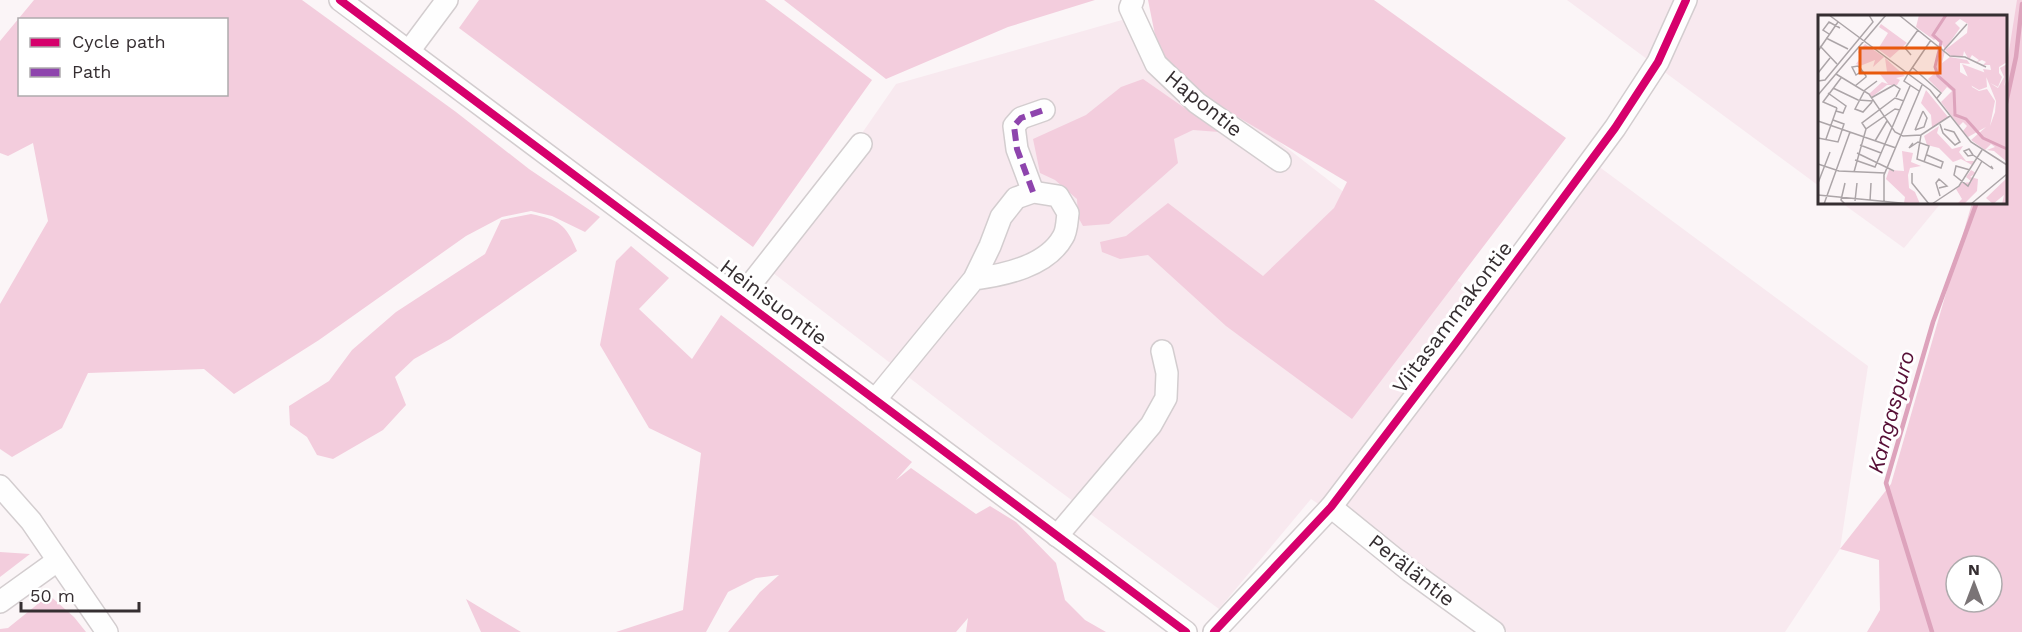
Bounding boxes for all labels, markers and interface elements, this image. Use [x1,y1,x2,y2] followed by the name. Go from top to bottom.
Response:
[1818,15,2007,204] inset map
[18,18,228,96] legend
[72,31,166,52] text: Cycle path
[72,61,112,82] text: Path
[1160,64,1248,142] street label: Hapontie
[1387,236,1517,398] street label: Viitasammakontie
[716,254,832,350] street label: Heinisuontie
[1863,348,1919,476] water label: Kangaspuro
[1364,529,1460,611] street label: Peräläntie
[1944,554,2004,614] north arrow
[1968,560,1980,579] text: N
[21,575,140,613] scale bar
[30,585,75,606] text: 50 m

